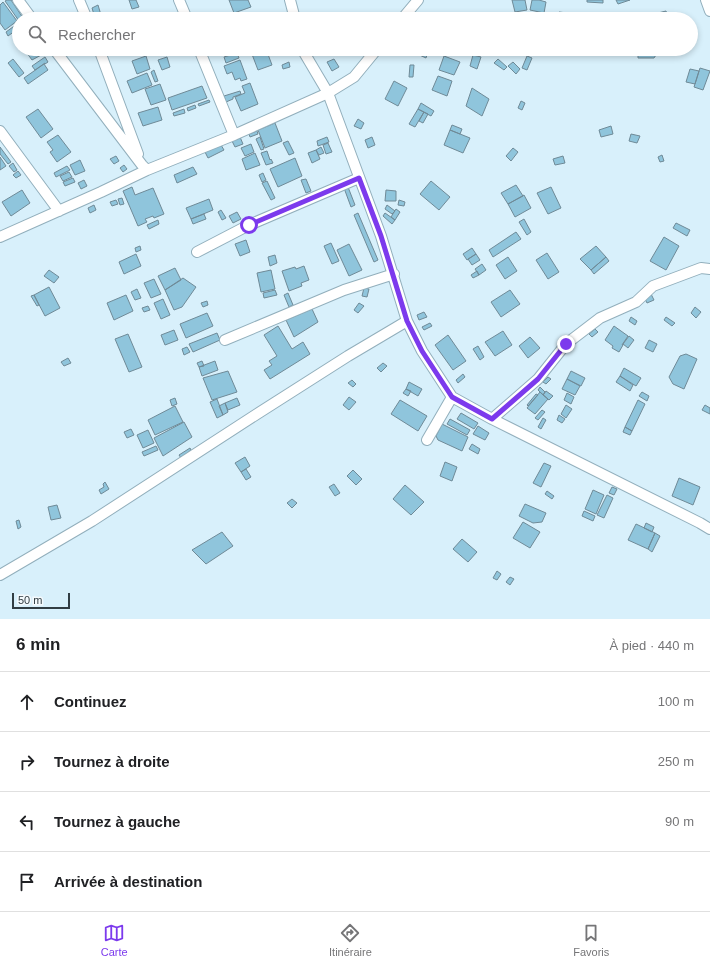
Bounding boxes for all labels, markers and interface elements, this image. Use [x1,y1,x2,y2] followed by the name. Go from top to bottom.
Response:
[12,12,698,56] search box
[26,23,48,45] icon: search
[58,26,136,43] text: Rechercher
[240,216,258,234] route start
[557,335,575,353] route end
[12,591,70,610] scale bar
[18,594,42,606] text: 50 m
[16,635,60,654] text: 6 min
[609,638,694,653] text: À pied · 440 m
[16,691,38,713] icon: ahead
[54,693,127,710] text: Continuez
[658,694,694,709] text: 100 m
[16,751,38,773] icon: right
[54,753,170,770] text: Tournez à droite
[658,754,694,769] text: 250 m
[16,811,38,833] icon: left
[54,813,180,830] text: Tournez à gauche
[665,814,694,829] text: 90 m
[16,871,38,893] icon: arrive
[54,873,202,890] text: Arrivée à destination
[101,922,128,958] tab: Carte
[329,922,372,958] tab: Itinéraire
[573,922,609,958] tab: Favoris

